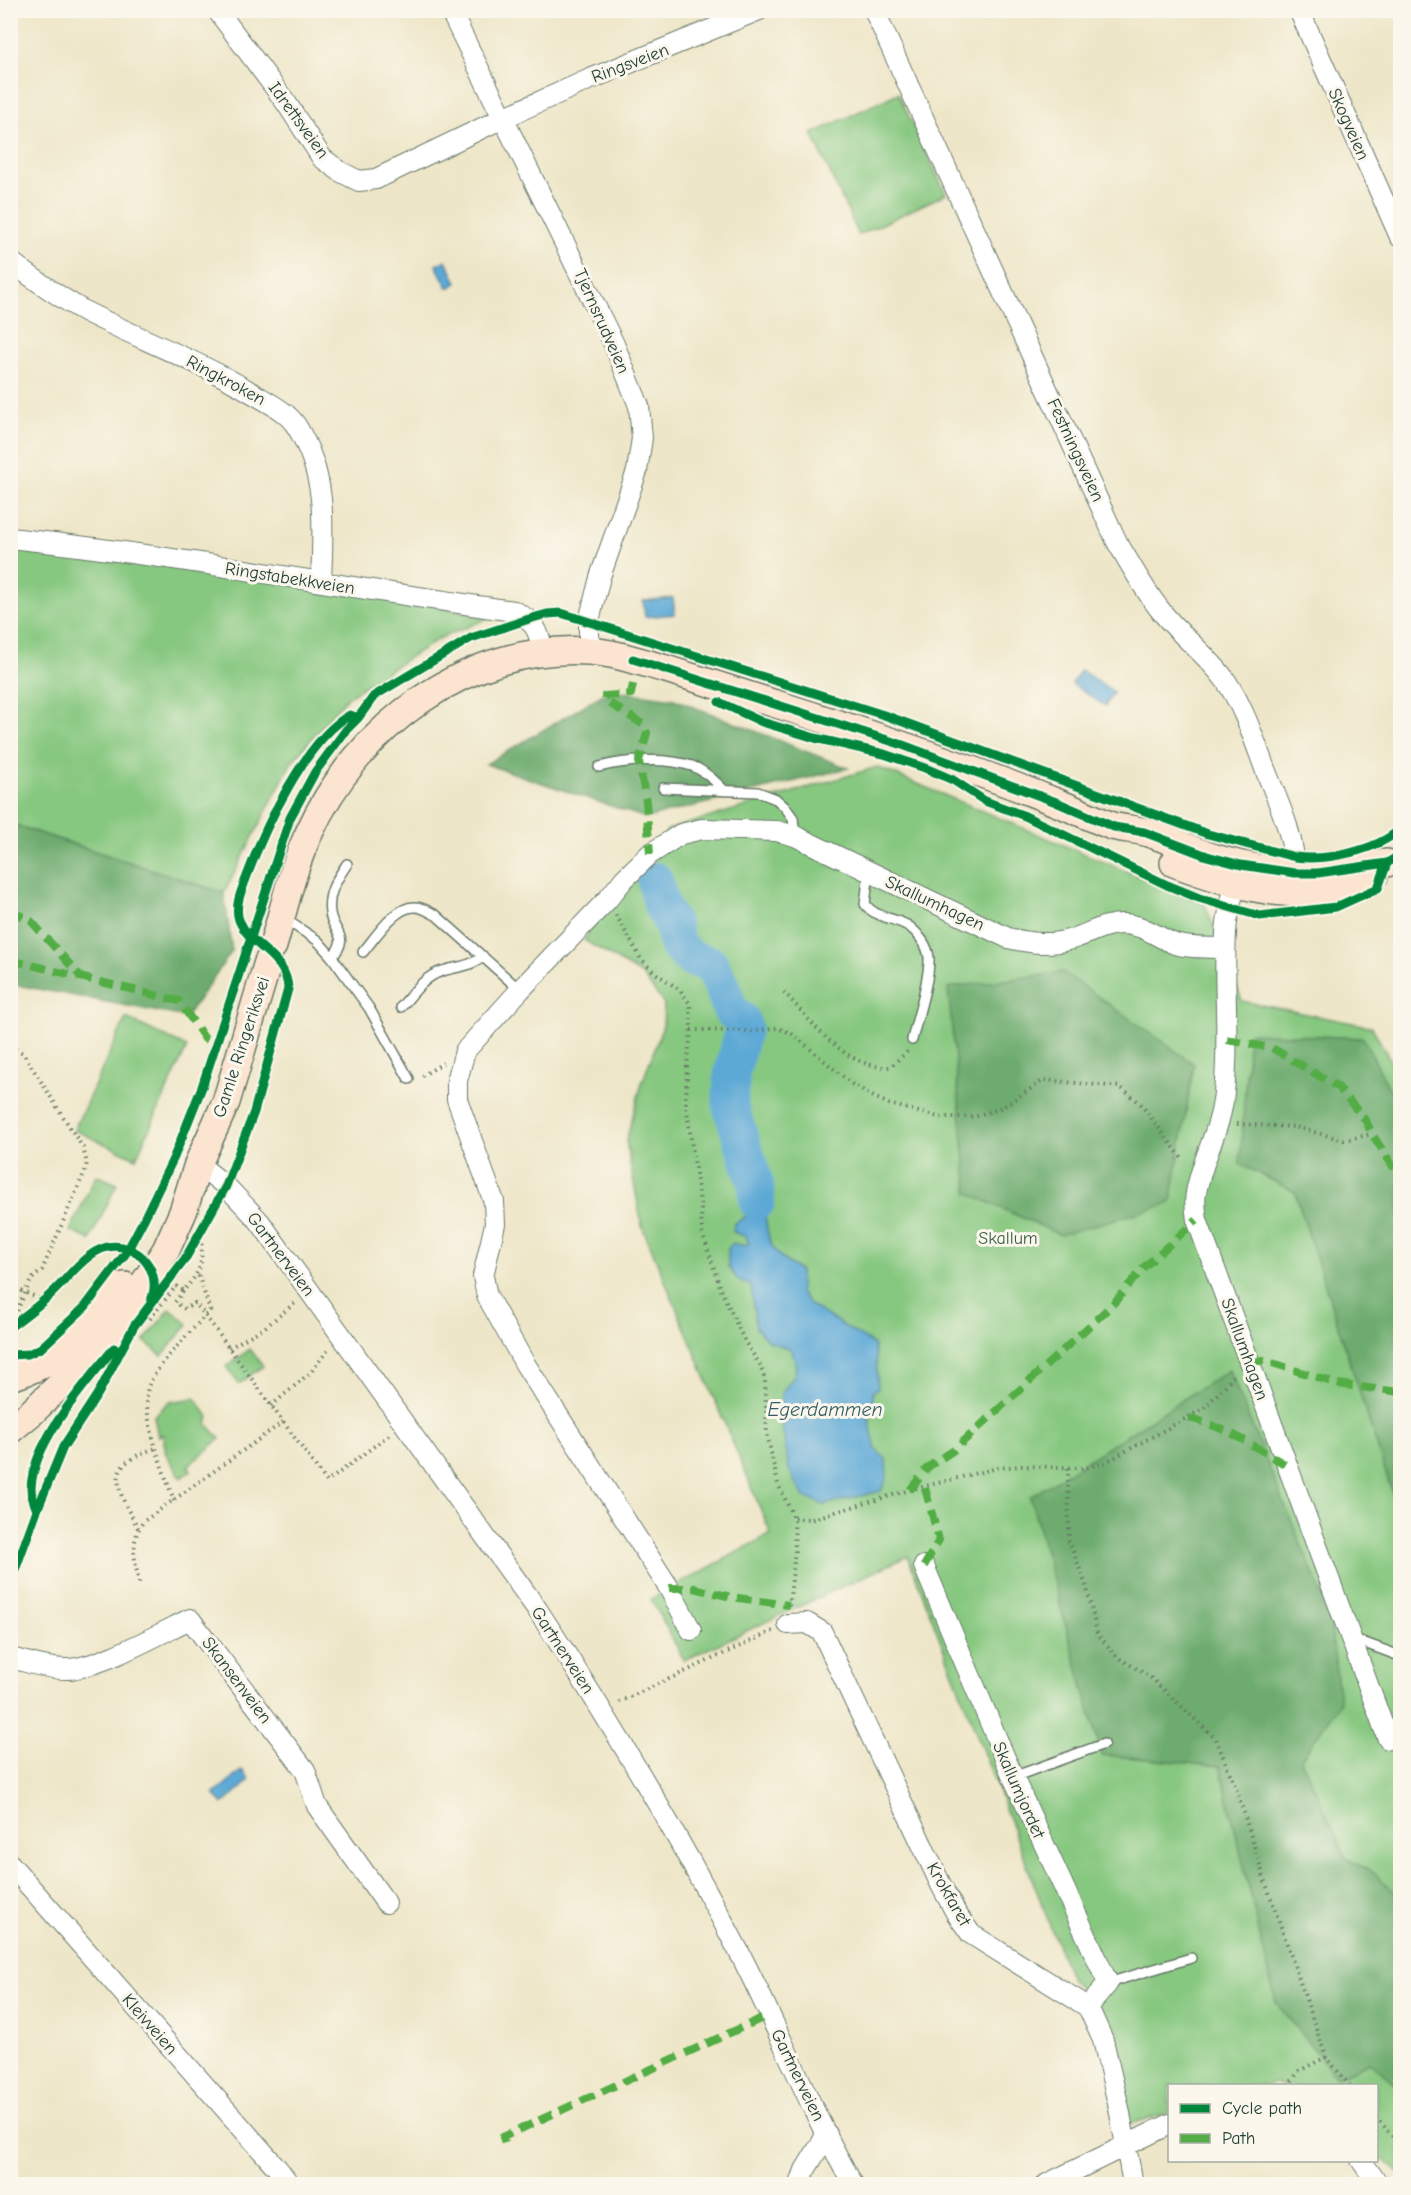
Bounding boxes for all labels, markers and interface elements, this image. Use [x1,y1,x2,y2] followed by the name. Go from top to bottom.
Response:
[589,39,672,88] street label: Ringsveien
[264,78,333,163] street label: Idrettsveien
[1323,85,1374,163] street label: Skogveien
[569,266,634,377] street label: Tjernsrudveien
[183,351,269,410] street label: Ringkroken
[1043,395,1109,505] street label: Festningsveien
[224,558,356,599] street label: Ringstabekkveien
[882,871,988,936] street label: Skallumhagen
[209,974,274,1120] street label: Gamle Ringeriksvei
[242,1208,319,1300] street label: Gartnerveien
[978,1228,1038,1249] park label: Skallum
[1216,1295,1273,1403] street label: Skallumhagen
[767,1398,883,1421] water label: Egerdammen
[527,1603,599,1698] street label: Gartnerveien
[197,1633,276,1728] street label: Skansenveien
[988,1739,1050,1843] street label: Skallumjordet
[922,1859,976,1931] street label: Krokfaret
[117,1990,182,2059] street label: Kleivveien
[766,2026,829,2125] street label: Gartnerveien
[1168,2084,1378,2162] legend
[1222,2098,1302,2119] text: Cycle path
[1222,2128,1255,2149] text: Path

